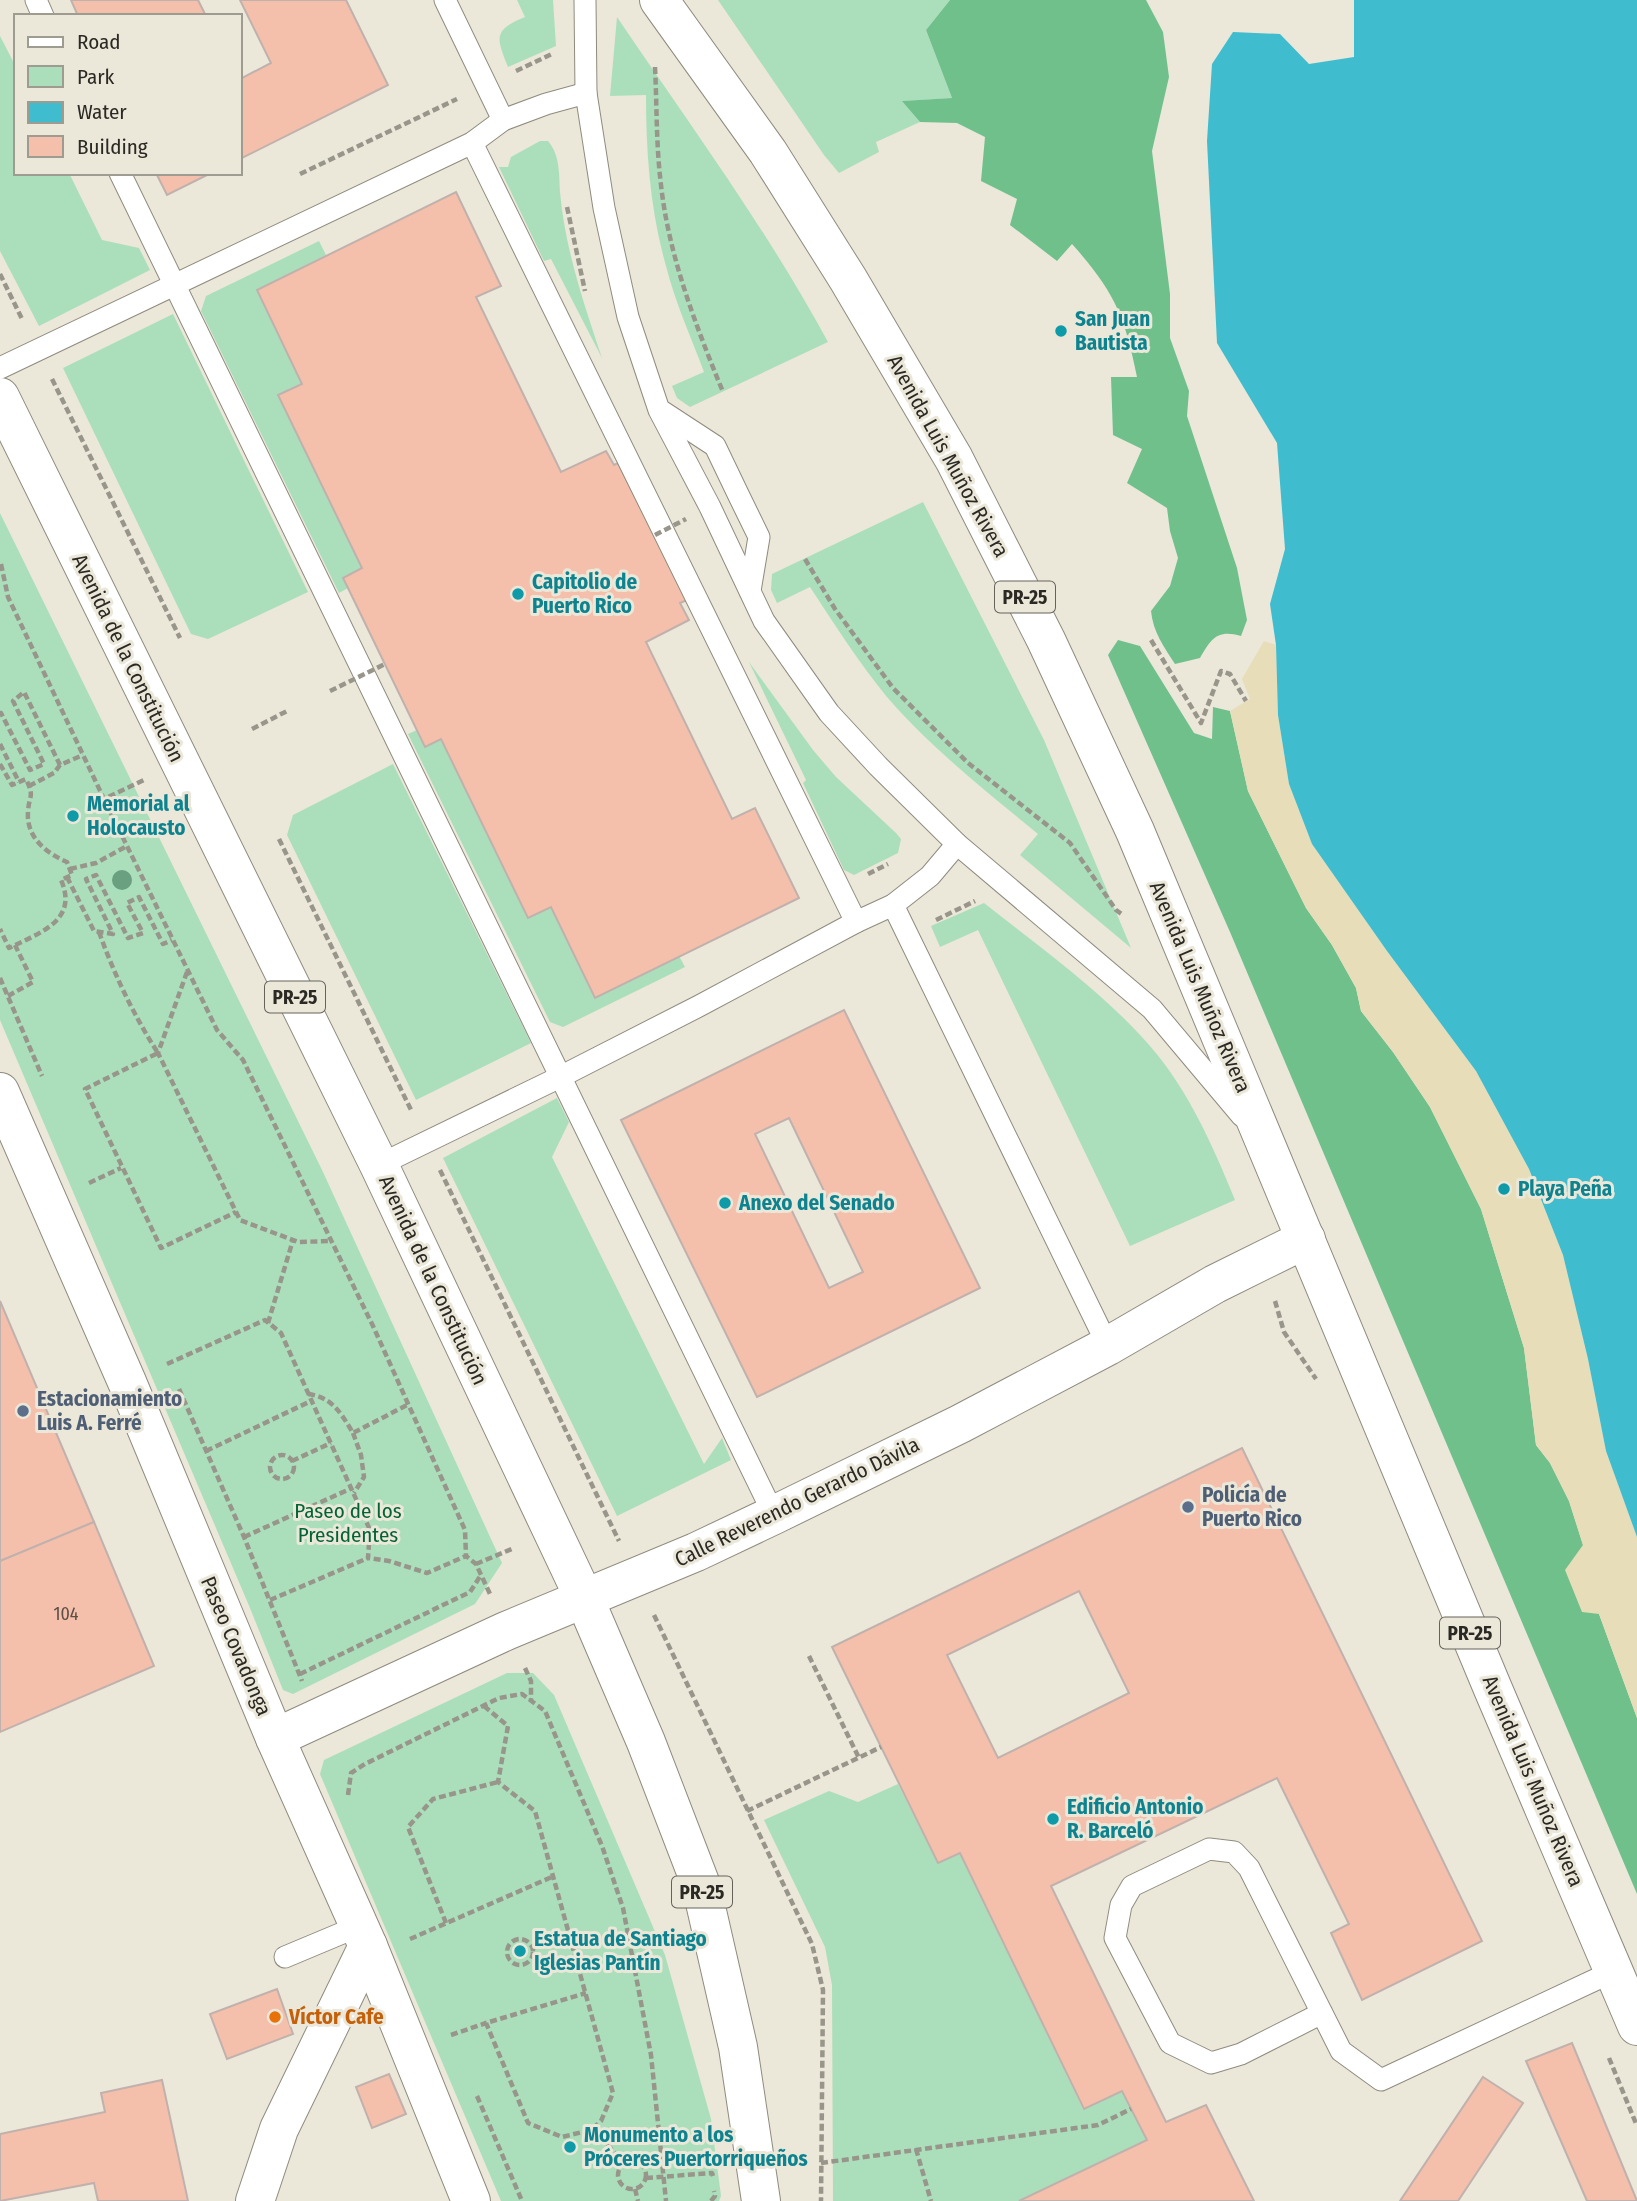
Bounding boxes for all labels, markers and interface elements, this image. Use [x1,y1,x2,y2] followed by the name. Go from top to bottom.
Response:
[14,14,242,175] legend
[77,29,121,55] text: Road
[77,64,115,90] text: Park
[77,99,127,125] text: Water
[77,134,148,160] text: Building
[1075,306,1150,356] place label: San Juan Bautista
[1053,323,1069,339] marker: San Juan Bautista
[882,350,1014,562] street label: Avenida Luis Muñoz Rivera
[66,550,190,766] street label: Avenida de la Constitución
[532,569,637,619] place label: Capitolio de Puerto Rico
[995,582,1055,612] road number: PR-25
[510,586,526,602] marker: Capitolio de Puerto Rico
[87,791,190,841] place label: Memorial al Holocausto
[65,808,81,824] marker: Memorial al Holocausto
[1144,877,1256,1097] street label: Avenida Luis Muñoz Rivera
[265,981,325,1012] road number: PR-25
[373,1171,493,1389] street label: Avenida de la Constitución
[1518,1176,1612,1202] place label: Playa Peña
[1496,1181,1512,1197] marker: Playa Peña
[738,1190,895,1216] place label: Anexo del Senado
[717,1195,733,1211] marker: Anexo del Senado
[37,1386,182,1436] place label: Estacionamiento Luis A. Ferré
[15,1403,31,1419] marker: Estacionamiento Luis A. Ferré
[670,1431,924,1573] street label: Calle Reverendo Gerardo Dávila
[1202,1482,1302,1532] place label: Policía de Puerto Rico
[294,1498,402,1548] park label: Paseo de los Presidentes
[1180,1499,1196,1515] marker: Policía de Puerto Rico
[195,1572,277,1720] street label: Paseo Covadonga
[53,1603,79,1625] house number: 104
[1440,1618,1500,1648] road number: PR-25
[1477,1671,1589,1891] street label: Avenida Luis Muñoz Rivera
[1067,1794,1203,1844] place label: Edificio Antonio R. Barceló
[1045,1811,1061,1827] marker: Edificio Antonio R. Barceló
[672,1876,732,1908] road number: PR-25
[534,1926,707,1976] place label: Estatua de Santiago Iglesias Pantín
[512,1943,528,1959] marker: Estatua de Santiago Iglesias Pantín
[288,2004,384,2030] place label: Víctor Cafe
[267,2009,283,2025] marker: Víctor Cafe
[584,2122,808,2172] place label: Monumento a los Próceres Puertorriqueños
[562,2139,578,2155] marker: Monumento a los Próceres Puertorriqueños

